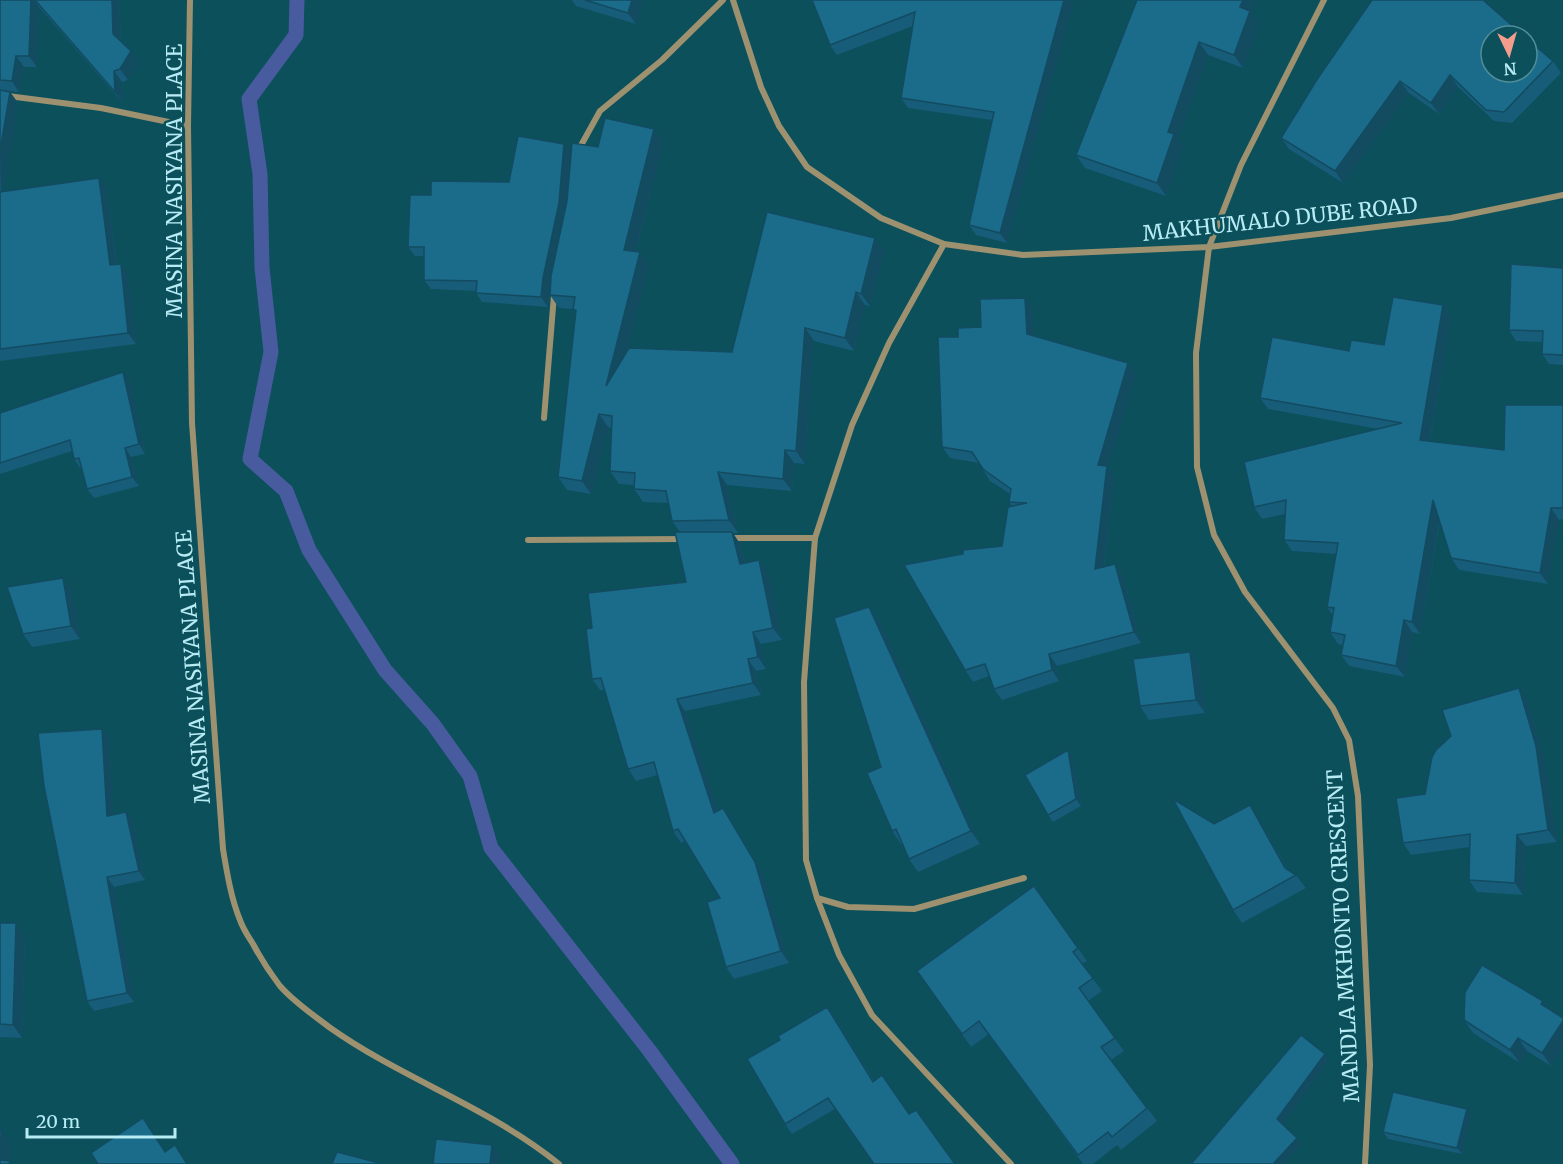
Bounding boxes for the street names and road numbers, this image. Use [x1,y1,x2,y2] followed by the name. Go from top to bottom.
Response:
[161,43,188,318] street label: MASINA NASIYANA PLACE
[1141,191,1419,247] street label: MAKHUMALO DUBE ROAD
[170,529,216,805] street label: MASINA NASIYANA PLACE
[1321,768,1365,1103] street label: MANDLA MKHONTO CRESCENT

